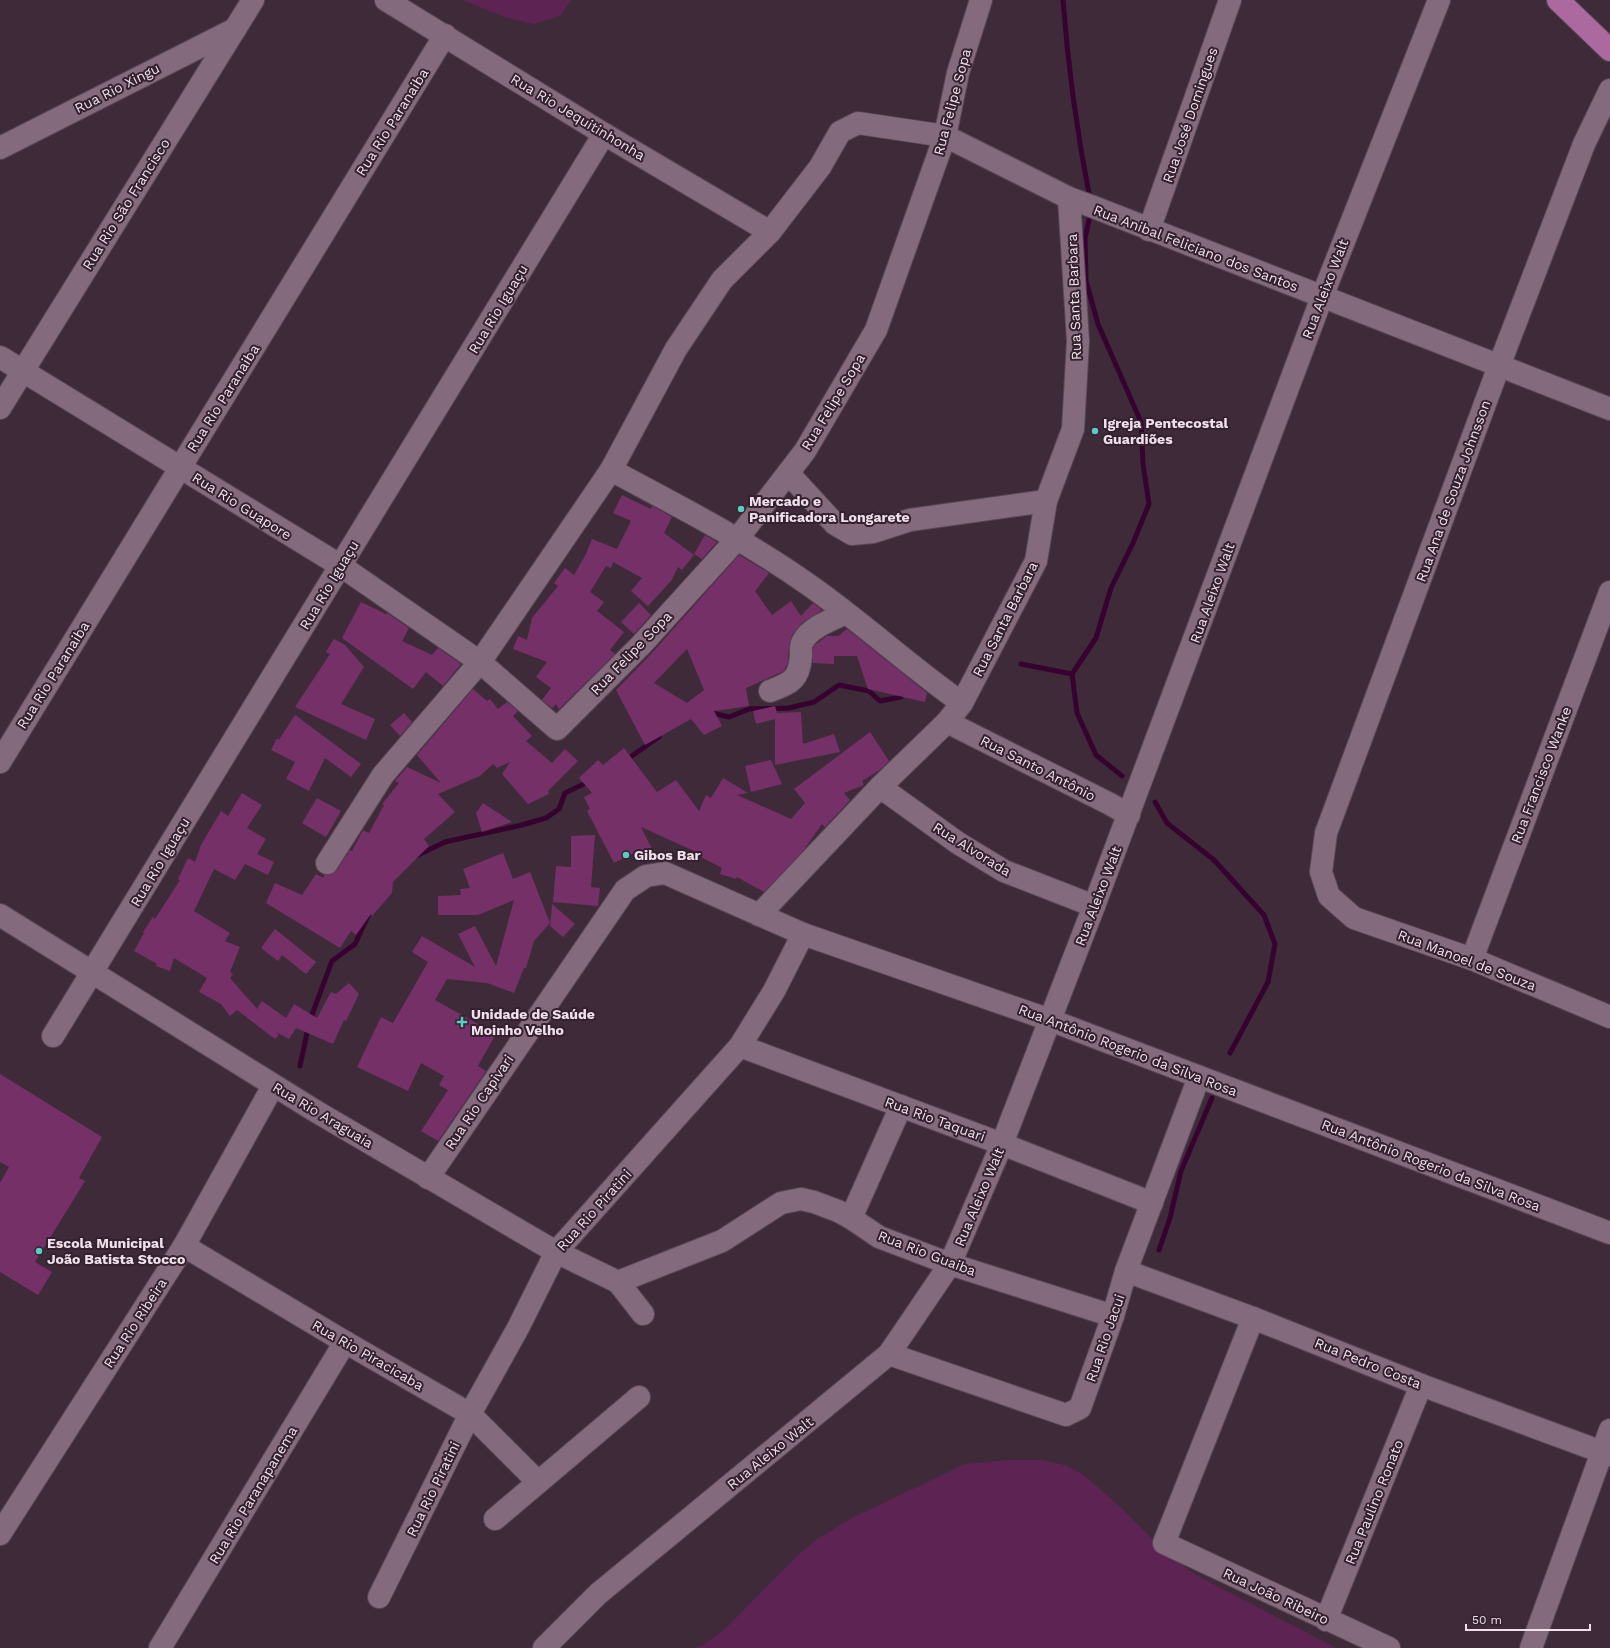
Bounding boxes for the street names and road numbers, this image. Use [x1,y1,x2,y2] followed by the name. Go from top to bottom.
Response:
[1159,45,1221,185] street label: Rua José Domingues
[930,47,974,157] street label: Rua Felipe Sopa
[72,60,162,116] street label: Rua Rio Xingu
[353,65,431,178] street label: Rua Rio Paranaiba
[508,71,648,163] street label: Rua Rio Jequitinhonha
[79,136,173,272] street label: Rua Rio São Francisco
[1091,201,1301,295] street label: Rua Anibal Feliciano dos Santos
[1064,233,1084,361] street label: Rua Santa Barbara
[1299,237,1351,341] street label: Rua Aleixo Walt
[465,262,531,356] street label: Rua Rio Iguaçu
[184,341,262,454] street label: Rua Rio Paranaiba
[798,351,868,453] street label: Rua Felipe Sopa
[1413,398,1493,584] street label: Rua Ana de Souza Johnsson
[190,469,294,543] street label: Rua Rio Guapore
[296,538,362,632] street label: Rua Rio Iguaçu
[1186,541,1238,645] street label: Rua Aleixo Walt
[969,559,1041,679] street label: Rua Santa Barbara
[587,608,675,698] street label: Rua Felipe Sopa
[14,618,92,731] street label: Rua Rio Paranaiba
[1508,704,1574,846] street label: Rua Francisco Wanke
[978,732,1098,804] street label: Rua Santo Antônio
[127,815,193,909] street label: Rua Rio Iguaçu
[930,819,1014,879] street label: Rua Alvorada
[1072,844,1124,948] street label: Rua Aleixo Walt
[1396,926,1538,994] street label: Rua Manoel de Souza
[1016,1001,1240,1099] street label: Rua Antônio Rogerio da Silva Rosa
[441,1052,517,1152] street label: Rua Rio Capivari
[270,1079,376,1151] street label: Rua Rio Araguaia
[883,1093,987,1145] street label: Rua Rio Taquari
[1319,1116,1543,1214] street label: Rua Antônio Rogerio da Silva Rosa
[951,1145,1007,1249] street label: Rua Aleixo Walt
[553,1166,635,1254] street label: Rua Rio Piratini
[876,1227,978,1279] street label: Rua Rio Guaiba
[100,1275,170,1371] street label: Rua Rio Ribeira
[1082,1292,1128,1384] street label: Rua Rio Jacui
[309,1317,427,1393] street label: Rua Rio Piracicaba
[1312,1334,1424,1392] street label: Rua Pedro Costa
[724,1413,816,1492] street label: Rua Aleixo Walt
[206,1423,300,1567] street label: Rua Rio Paranapanema
[1342,1437,1406,1567] street label: Rua Paulino Ronato
[403,1439,463,1539] street label: Rua Rio Piratini
[1221,1565,1331,1627] street label: Rua João Ribeiro

